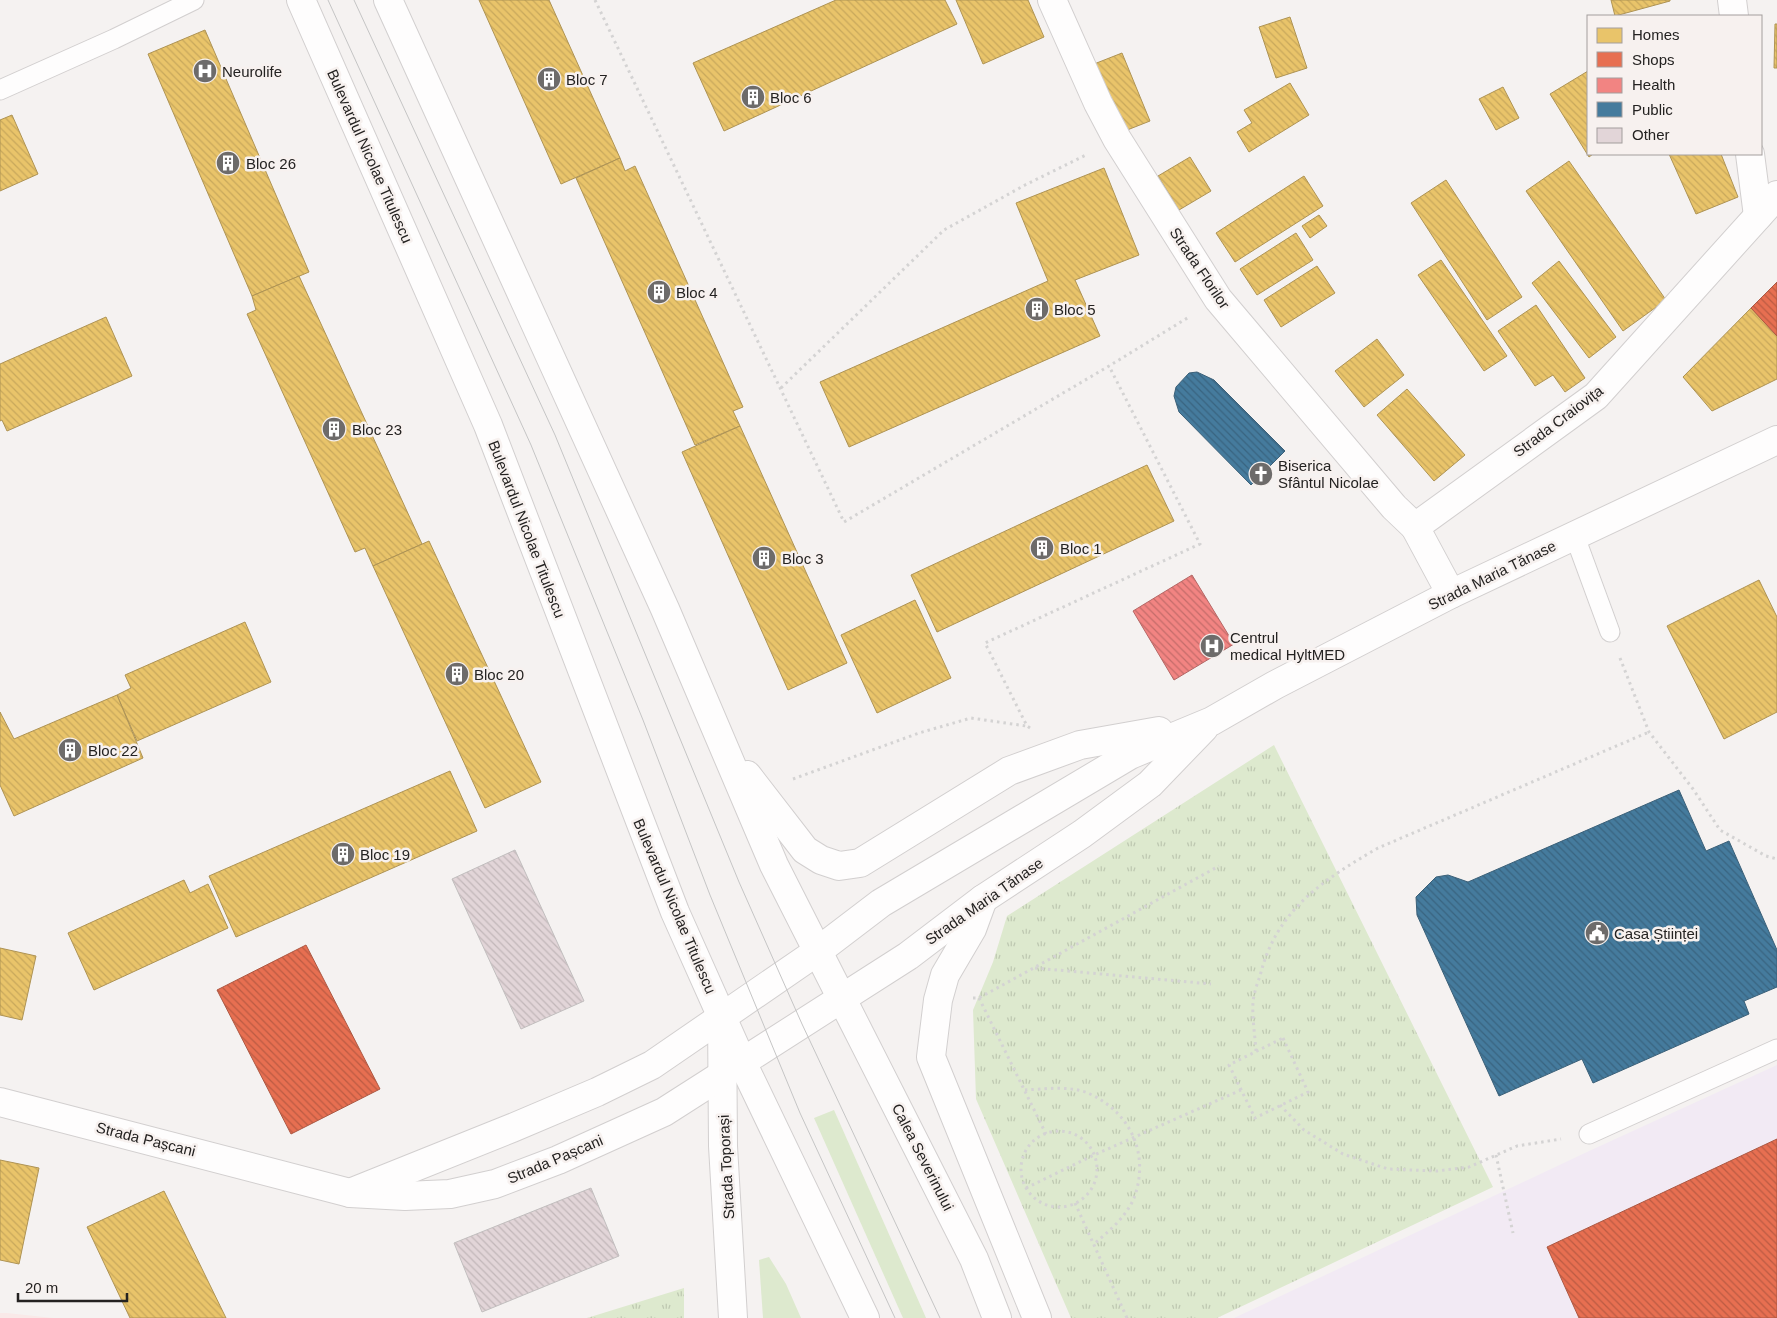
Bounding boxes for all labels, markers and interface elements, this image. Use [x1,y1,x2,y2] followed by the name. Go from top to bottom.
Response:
[1587,15,1762,155] legend
[1632,26,1680,43] text: Homes
[1632,51,1675,68] text: Shops
[192,58,218,84] hospital icon: Neurolife
[222,63,282,80] place label: Neurolife
[324,66,416,246] street label: Bulevardul Nicolae Titulescu
[536,66,562,92] building icon: Bloc 7
[566,71,608,88] place label: Bloc 7
[1632,76,1675,93] text: Health
[740,84,766,110] building icon: Bloc 6
[770,89,812,106] place label: Bloc 6
[1632,101,1673,118] text: Public
[1632,126,1670,143] text: Other
[215,150,241,176] building icon: Bloc 26
[246,155,296,172] place label: Bloc 26
[1167,224,1233,312] street label: Strada Florilor
[646,279,672,305] building icon: Bloc 4
[676,284,718,301] place label: Bloc 4
[1024,296,1050,322] building icon: Bloc 5
[1054,301,1096,318] place label: Bloc 5
[1510,381,1607,460] street label: Strada Craiovița
[321,416,347,442] building icon: Bloc 23
[352,421,402,438] place label: Bloc 23
[485,438,569,620] street label: Bulevardul Nicolae Titulescu
[1278,457,1379,491] place label: Biserica Sfântul Nicolae
[1248,461,1274,487] church icon: Biserica Sfântul Nicolae
[1029,535,1055,561] building icon: Bloc 1
[1425,537,1559,613] street label: Strada Maria Tănase
[1060,540,1102,557] place label: Bloc 1
[751,545,777,571] building icon: Bloc 3
[782,550,824,567] place label: Bloc 3
[1230,629,1345,663] place label: Centrul medical HyltMED
[1199,633,1225,659] hospital icon: Centrul medical HyltMED
[444,661,470,687] building icon: Bloc 20
[474,666,524,683] place label: Bloc 20
[57,737,83,763] building icon: Bloc 22
[88,742,138,759] place label: Bloc 22
[630,816,720,996] street label: Bulevardul Nicolae Titulescu
[330,841,356,867] building icon: Bloc 19
[360,846,410,863] place label: Bloc 19
[922,854,1046,948] street label: Strada Maria Tănase
[1584,920,1610,946] public building icon: Casa Științei
[1614,925,1698,942] place label: Casa Științei
[889,1101,957,1213] street label: Calea Severinului
[715,1114,737,1220] street label: Strada Toporași
[95,1118,197,1160] street label: Strada Pașcani
[505,1131,605,1187] street label: Strada Pașcani
[18,1270,126,1302] scale bar
[25,1279,58,1296] text: 20 m

